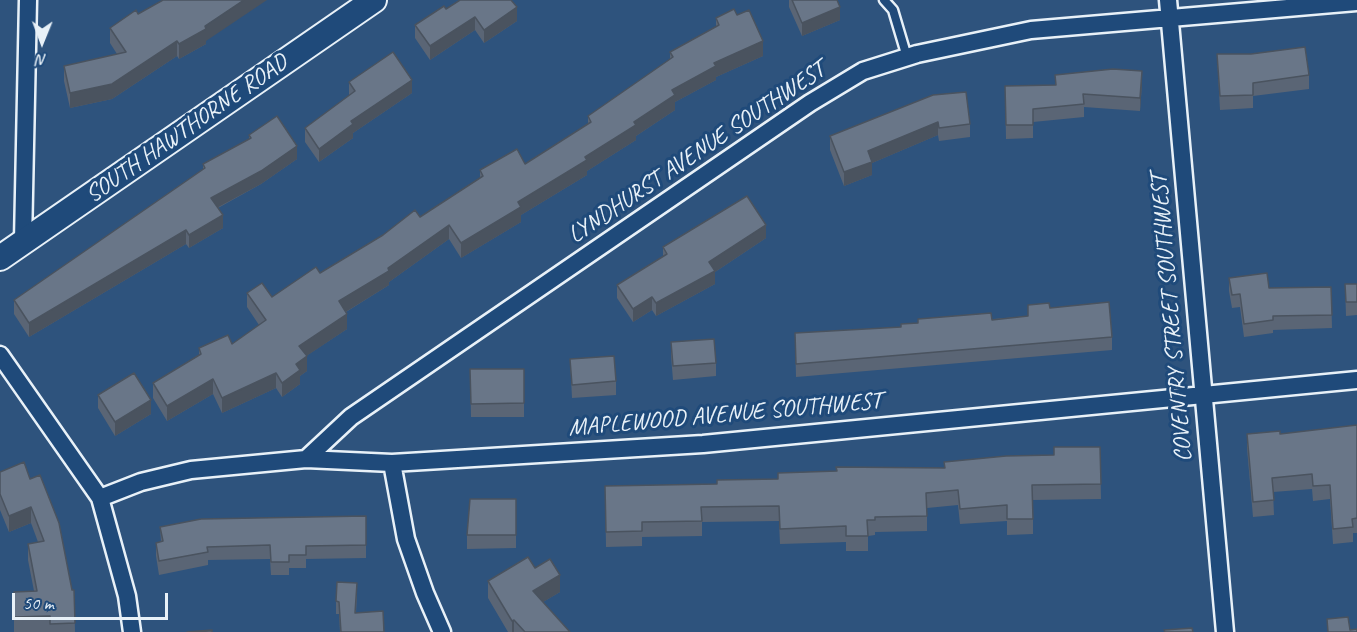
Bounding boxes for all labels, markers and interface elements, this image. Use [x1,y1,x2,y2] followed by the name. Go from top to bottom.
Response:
[12,12,72,72] north arrow
[80,48,294,210] street label: SOUTH HAWTHORNE ROAD
[37,50,47,70] text: N
[563,56,831,250] street label: LYNDHURST AVENUE SOUTHWEST
[1145,173,1199,463] street label: COVENTRY STREET SOUTHWEST
[567,387,883,443] street label: MAPLEWOOD AVENUE SOUTHWEST
[15,581,171,619] scale bar
[23,592,54,614] text: 50 m

